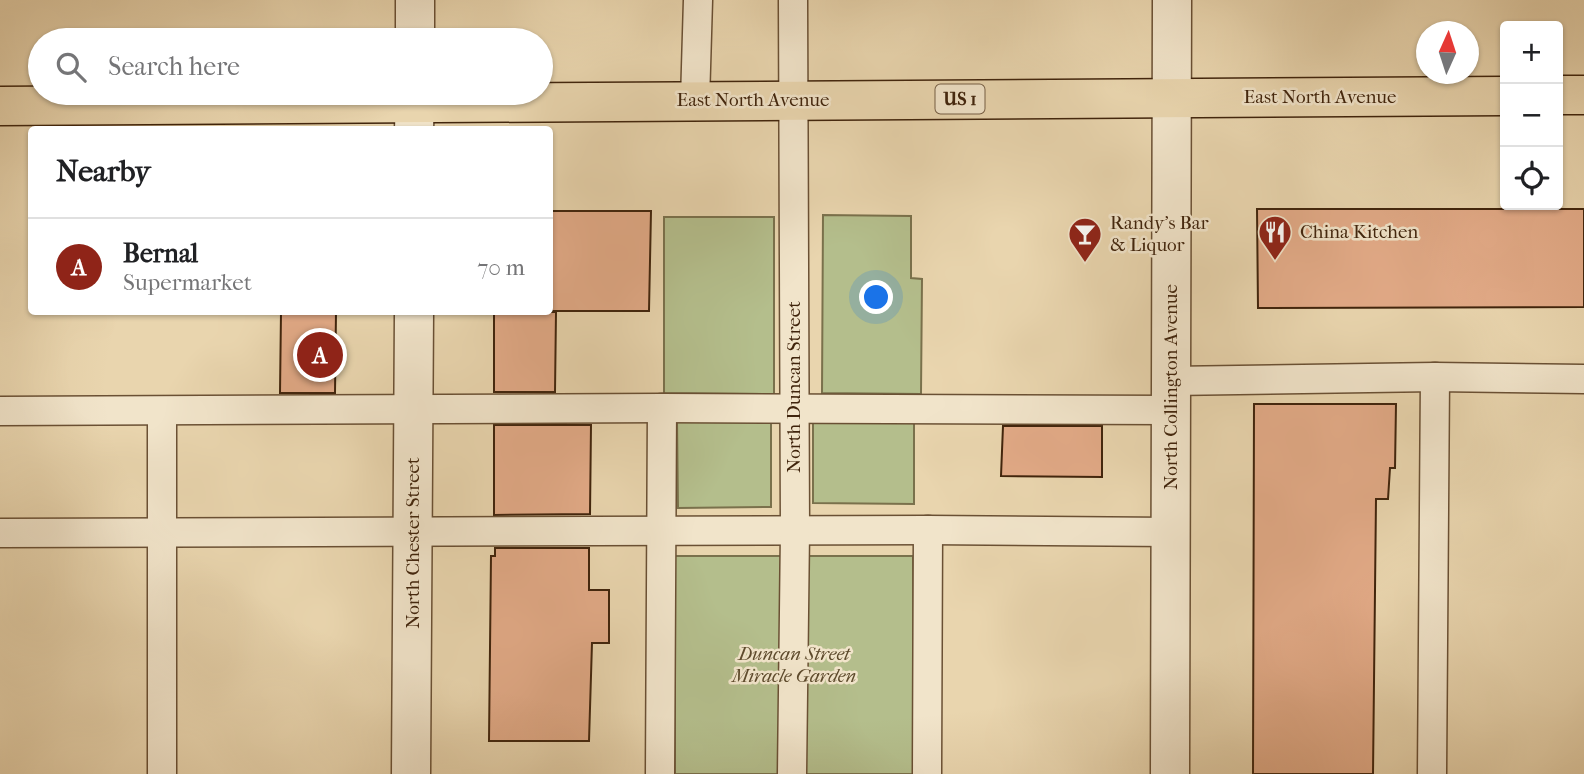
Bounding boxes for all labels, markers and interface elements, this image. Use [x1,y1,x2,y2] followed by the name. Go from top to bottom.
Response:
[1416,21,1479,84] north arrow
[1500,21,1563,210] map controls
[1500,21,1563,84] button: +
[28,28,553,105] search box
[52,48,90,86] icon: search
[108,51,240,82] text: Search here
[936,84,984,114] road number: US 1
[1500,84,1563,147] button: −
[1244,86,1396,108] street label: East North Avenue
[677,89,829,111] street label: East North Avenue
[1500,147,1563,210] button: locate
[56,154,151,189] text: Nearby
[1110,212,1210,256] place label: Randy’s Bar & Liquor
[1256,213,1294,262] restaurant icon: China Kitchen
[1066,215,1104,264] bar icon: Randy’s Bar & Liquor
[1300,221,1418,243] place label: China Kitchen
[123,238,198,269] text: Bernal
[72,254,86,281] text: A
[477,254,525,281] text: 70 m
[123,269,252,296] text: Supermarket
[859,280,893,314] your location
[1160,284,1182,490] street label: North Collington Avenue
[783,301,805,473] street label: North Duncan Street
[297,329,343,381] pin: A
[402,457,424,629] street label: North Chester Street
[730,643,856,687] park label: Duncan Street Miracle Garden

